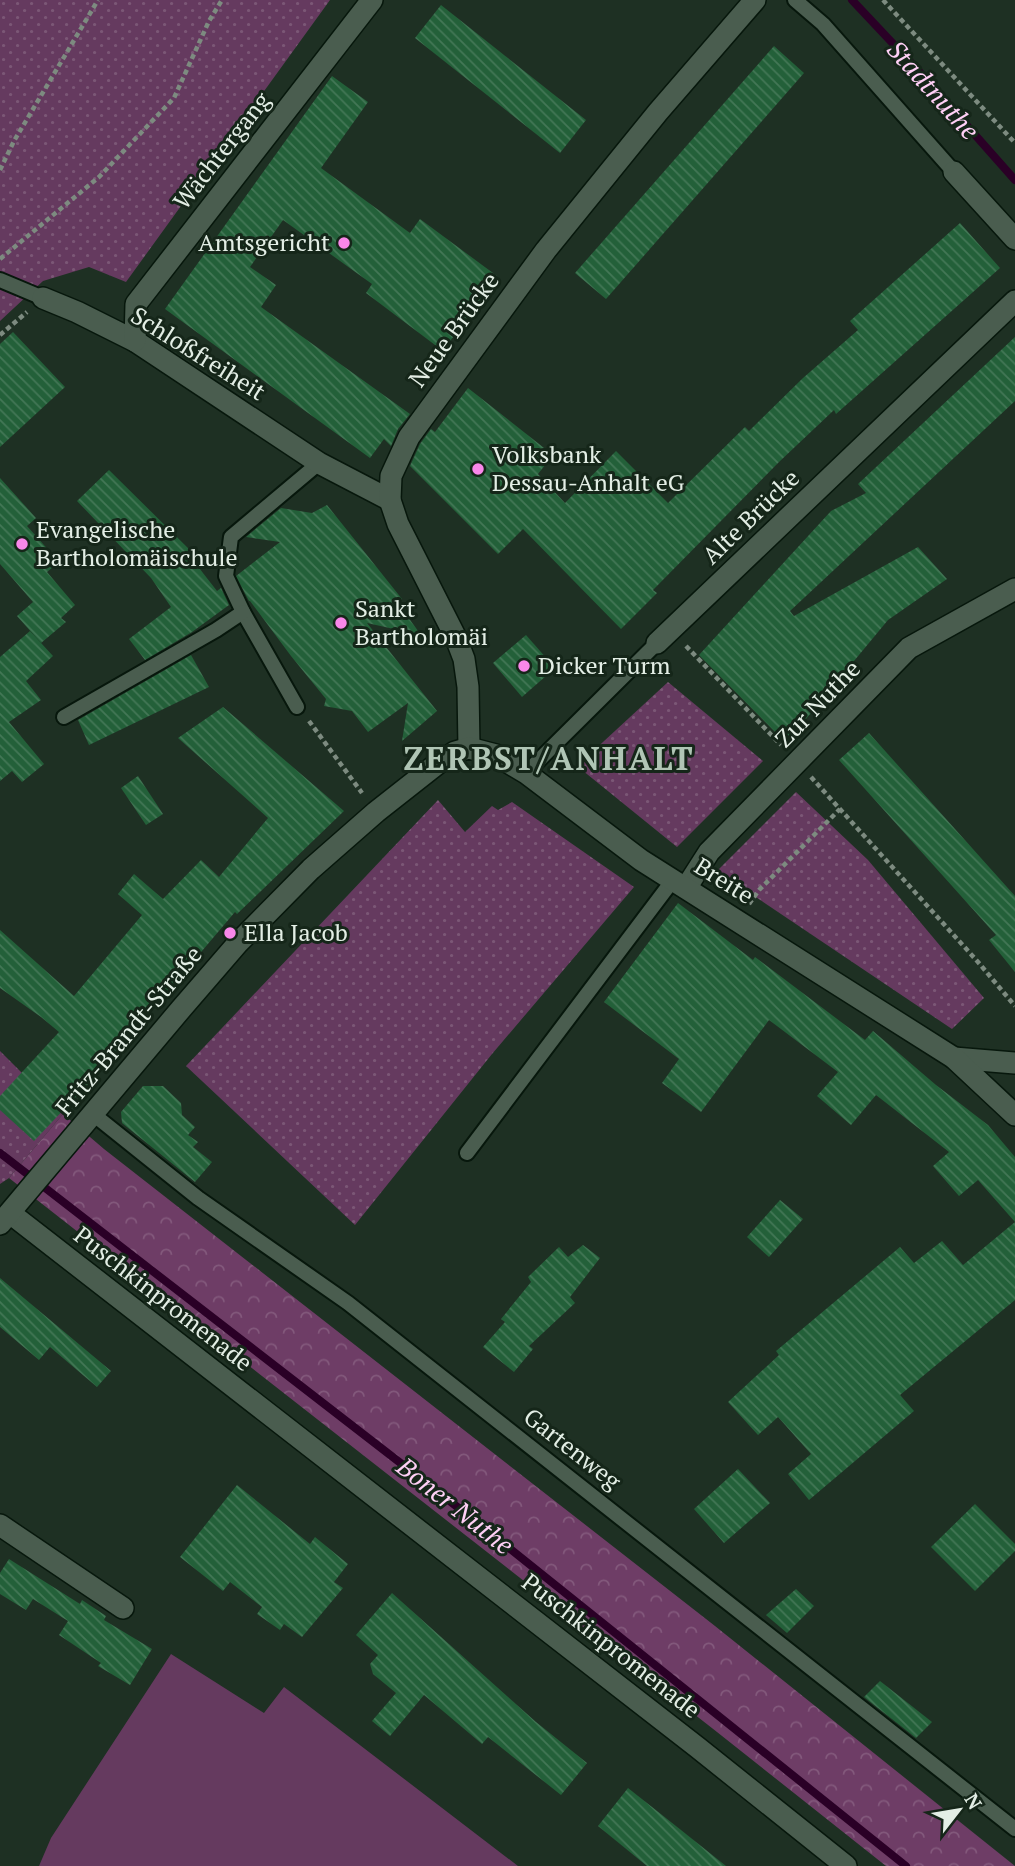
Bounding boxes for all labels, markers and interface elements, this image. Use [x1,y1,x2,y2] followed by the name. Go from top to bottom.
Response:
[880,33,987,146] water label: Stadtnuthe
[165,85,277,216] street label: Wächtergang
[198,226,330,258] place label: Amtsgericht
[336,235,352,251] marker: Amtsgericht
[401,266,506,393] street label: Neue Brücke
[125,299,272,407] street label: Schloßfreiheit
[492,438,685,498] place label: Volksbank Dessau-Anhalt eG
[470,461,486,477] marker: Volksbank Dessau-Anhalt eG
[695,462,806,571] street label: Alte Brücke
[36,513,238,573] place label: Evangelische Bartholomäischule
[14,536,30,552] marker: Evangelische Bartholomäischule
[355,592,488,652] place label: Sankt Bartholomäi
[333,615,349,631] marker: Sankt Bartholomäi
[538,649,671,681] place label: Dicker Turm
[768,653,867,754] street label: Zur Nuthe
[516,658,532,674] marker: Dicker Turm
[403,737,695,779] district label: ZERBST/ANHALT
[689,850,760,911] street label: Breite
[244,916,348,948] place label: Ella Jacob
[222,925,238,941] marker: Ella Jacob
[48,939,209,1122] street label: Fritz-Brandt-Straße
[68,1218,259,1378] street label: Puschkinpromenade
[517,1400,628,1496] street label: Gartenweg
[390,1448,521,1562] water label: Boner Nuthe
[516,1565,707,1725] street label: Puschkinpromenade
[924,1775,994,1845] north arrow
[960,1788,989,1814] text: N

